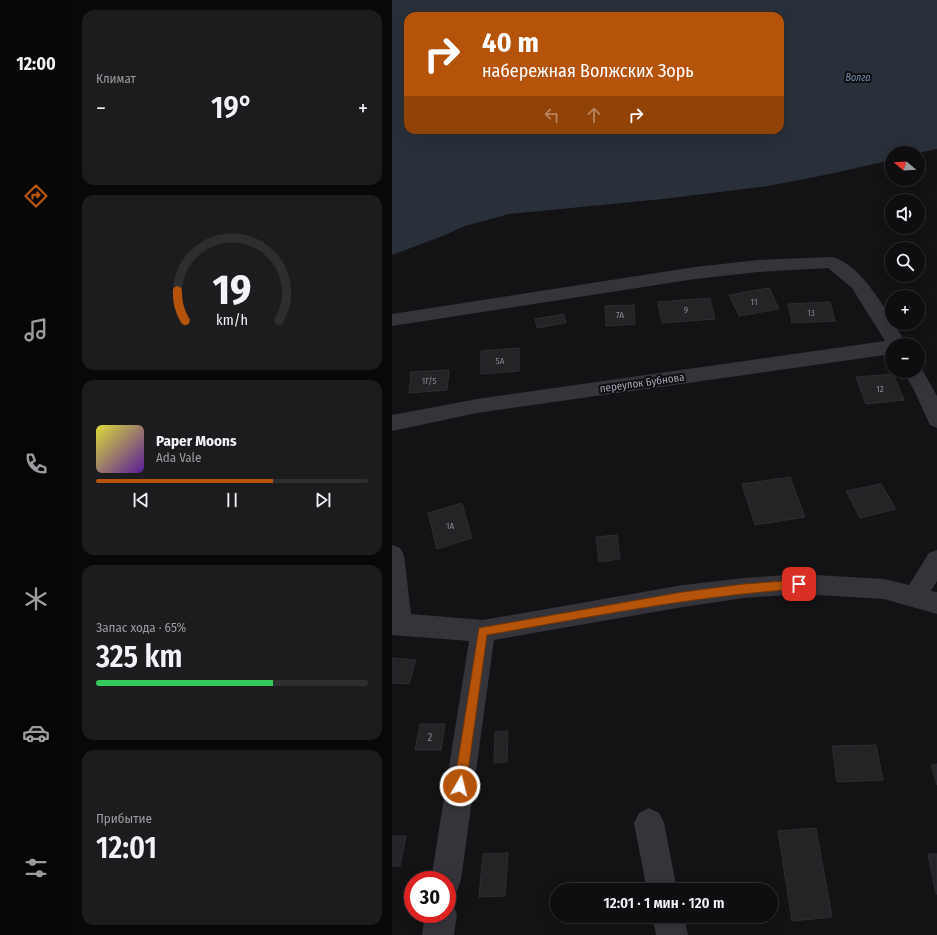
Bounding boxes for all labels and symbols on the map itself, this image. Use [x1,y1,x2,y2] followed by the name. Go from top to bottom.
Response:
[845,72,871,84] water label: Волга
[885,146,925,186] north arrow
[751,297,757,307] house number: 11
[684,305,688,315] house number: 9
[807,308,815,318] house number: 13
[616,310,624,320] house number: 7А
[496,356,505,366] house number: 5А
[599,371,685,395] street label: переулок Бубнова
[422,376,436,386] house number: 1Г/5
[876,384,884,394] house number: 12
[446,521,454,531] house number: 1А
[782,567,816,601] pin
[428,731,433,744] house number: 2
[439,765,481,807] position arrow
[404,871,456,923] speed limit sign: 30

